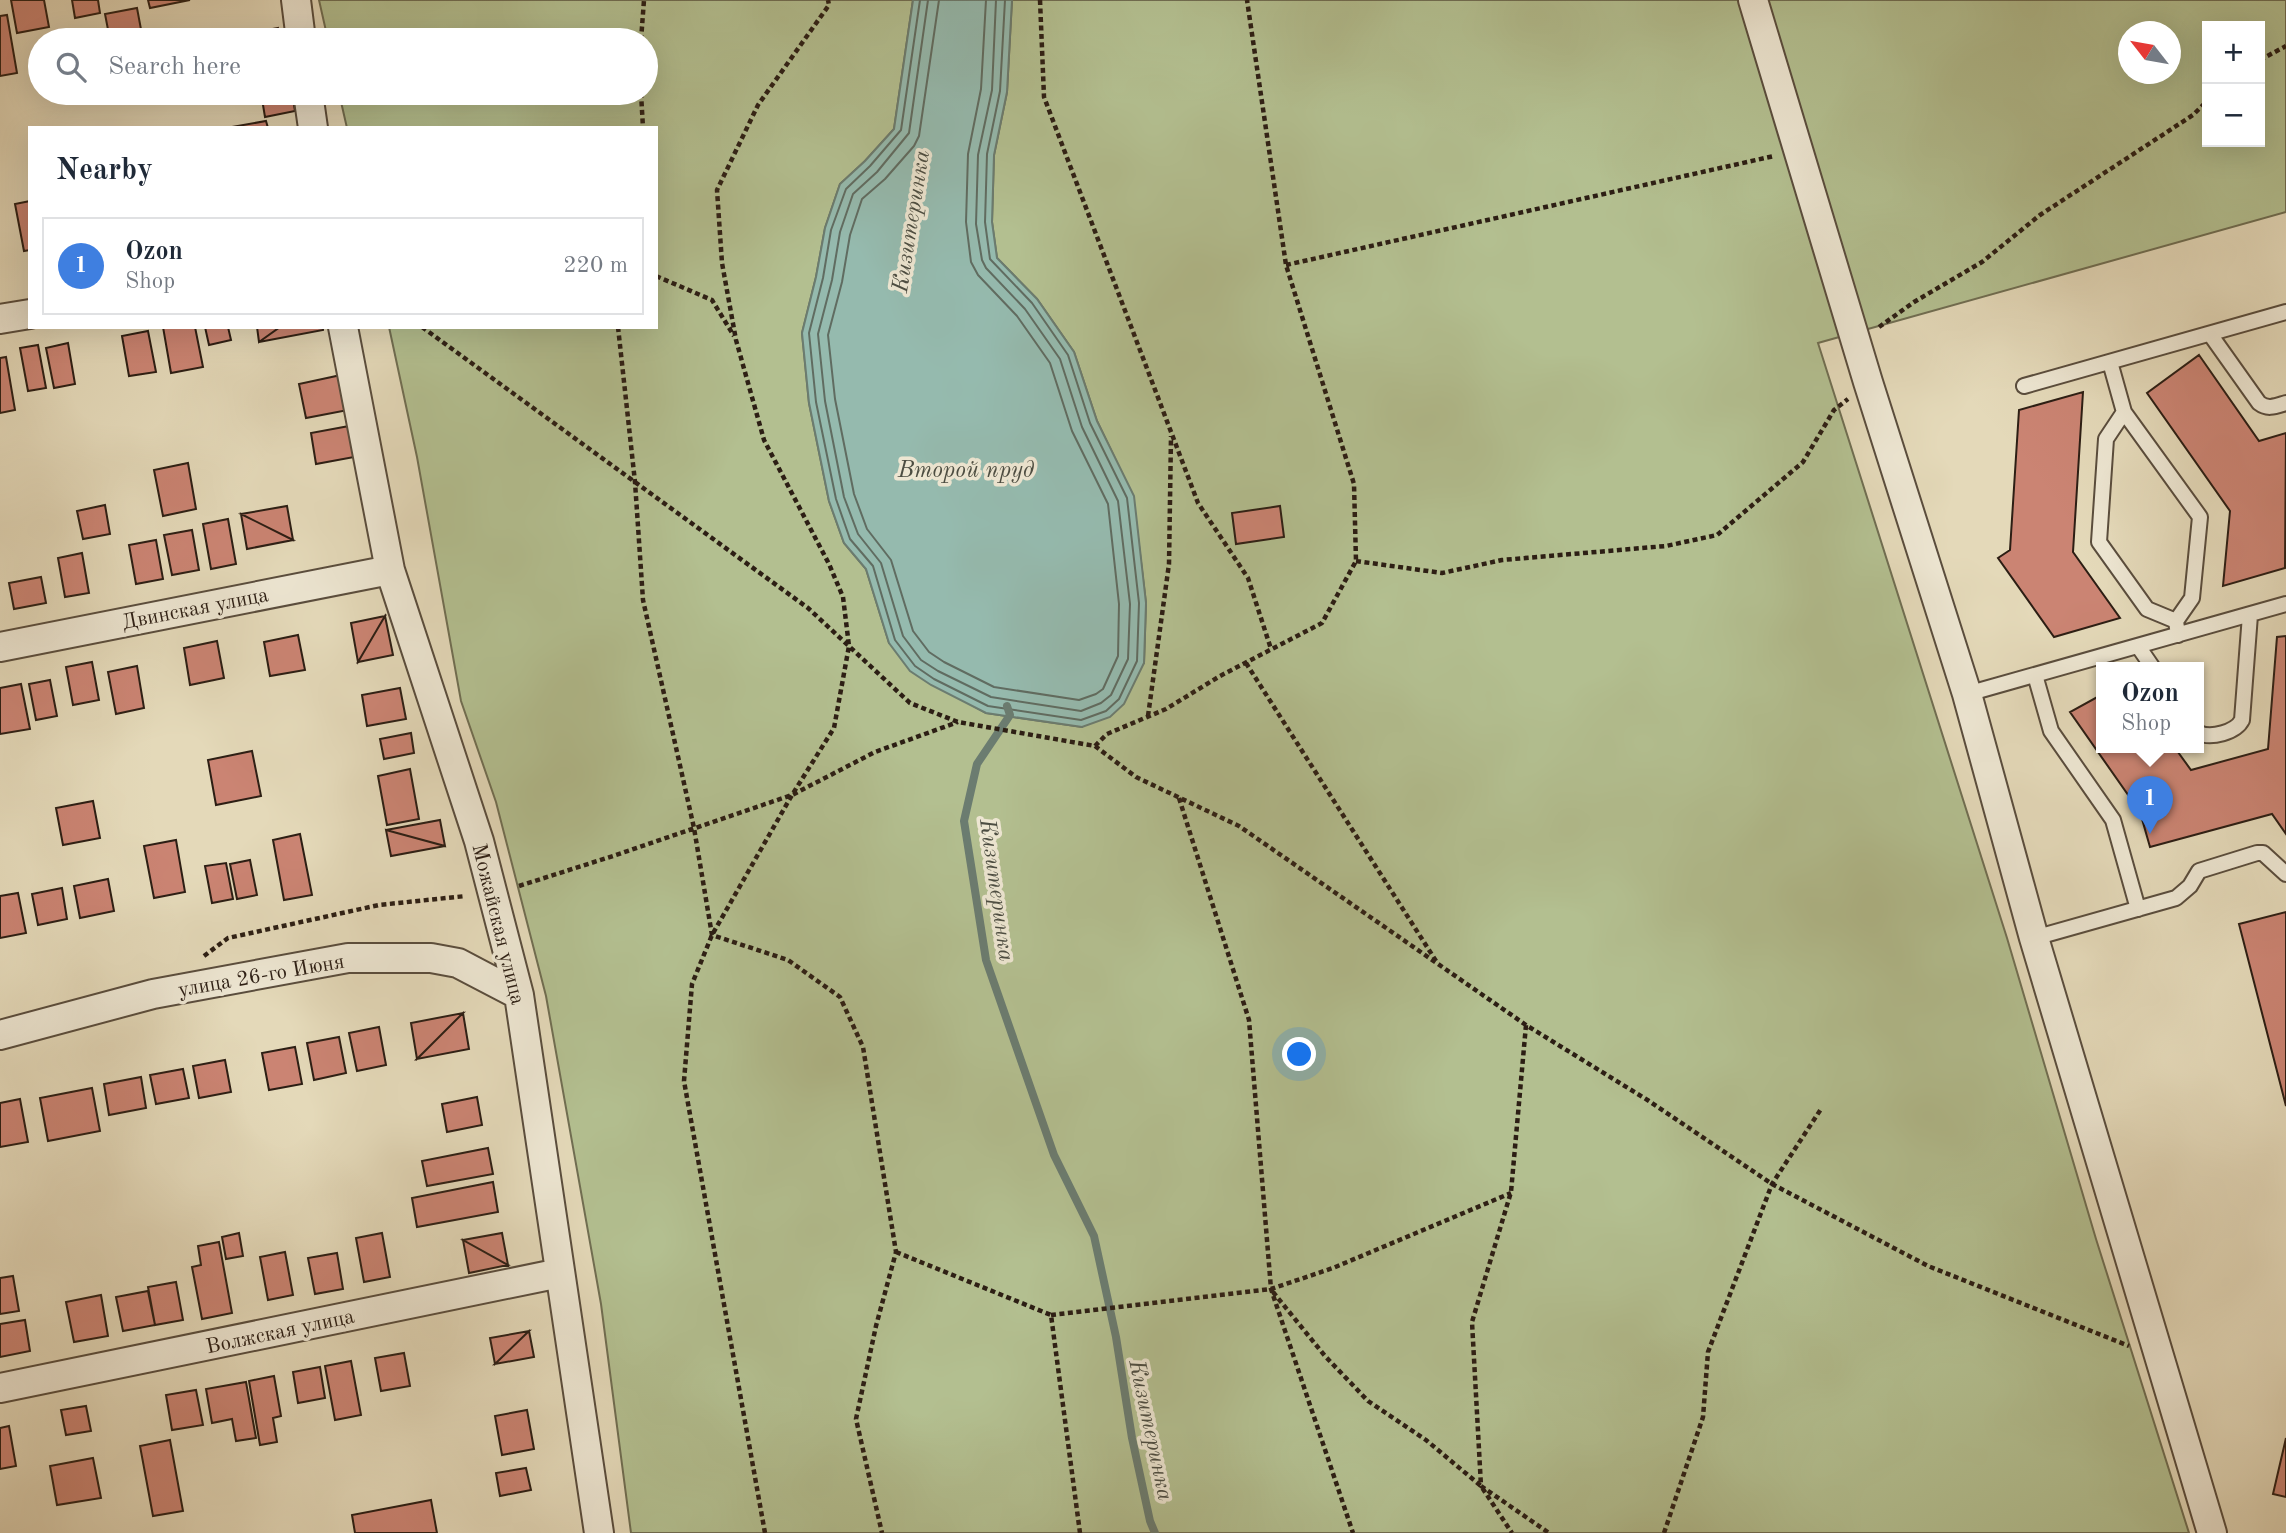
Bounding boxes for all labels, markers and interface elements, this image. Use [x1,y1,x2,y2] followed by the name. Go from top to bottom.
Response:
[2118,21,2181,84] north arrow
[2202,21,2265,147] map controls
[2202,21,2265,84] button: +
[28,28,658,105] search box
[52,48,90,86] icon: search
[108,54,241,80] text: Search here
[2202,84,2265,147] button: −
[889,149,935,295] water label: Кизитеринка
[56,156,153,186] text: Nearby
[125,239,183,265] text: Ozon
[74,254,88,277] text: 1
[563,254,628,277] text: 220 m
[125,270,175,293] text: Shop
[897,459,1035,483] water label: Второй пруд
[120,585,270,634] street label: Двинская улица
[2096,662,2204,753] popup
[2121,681,2179,707] text: Ozon
[2121,712,2171,735] text: Shop
[2127,776,2173,834] pin: 1
[974,817,1018,963] water label: Кизитеринка
[467,842,528,1007] street label: Можайская улица
[176,951,346,1001] street label: улица 26-го Июня
[1282,1037,1316,1071] your location
[204,1306,356,1358] street label: Волжская улица
[1123,1357,1177,1503] water label: Кизитеринка

